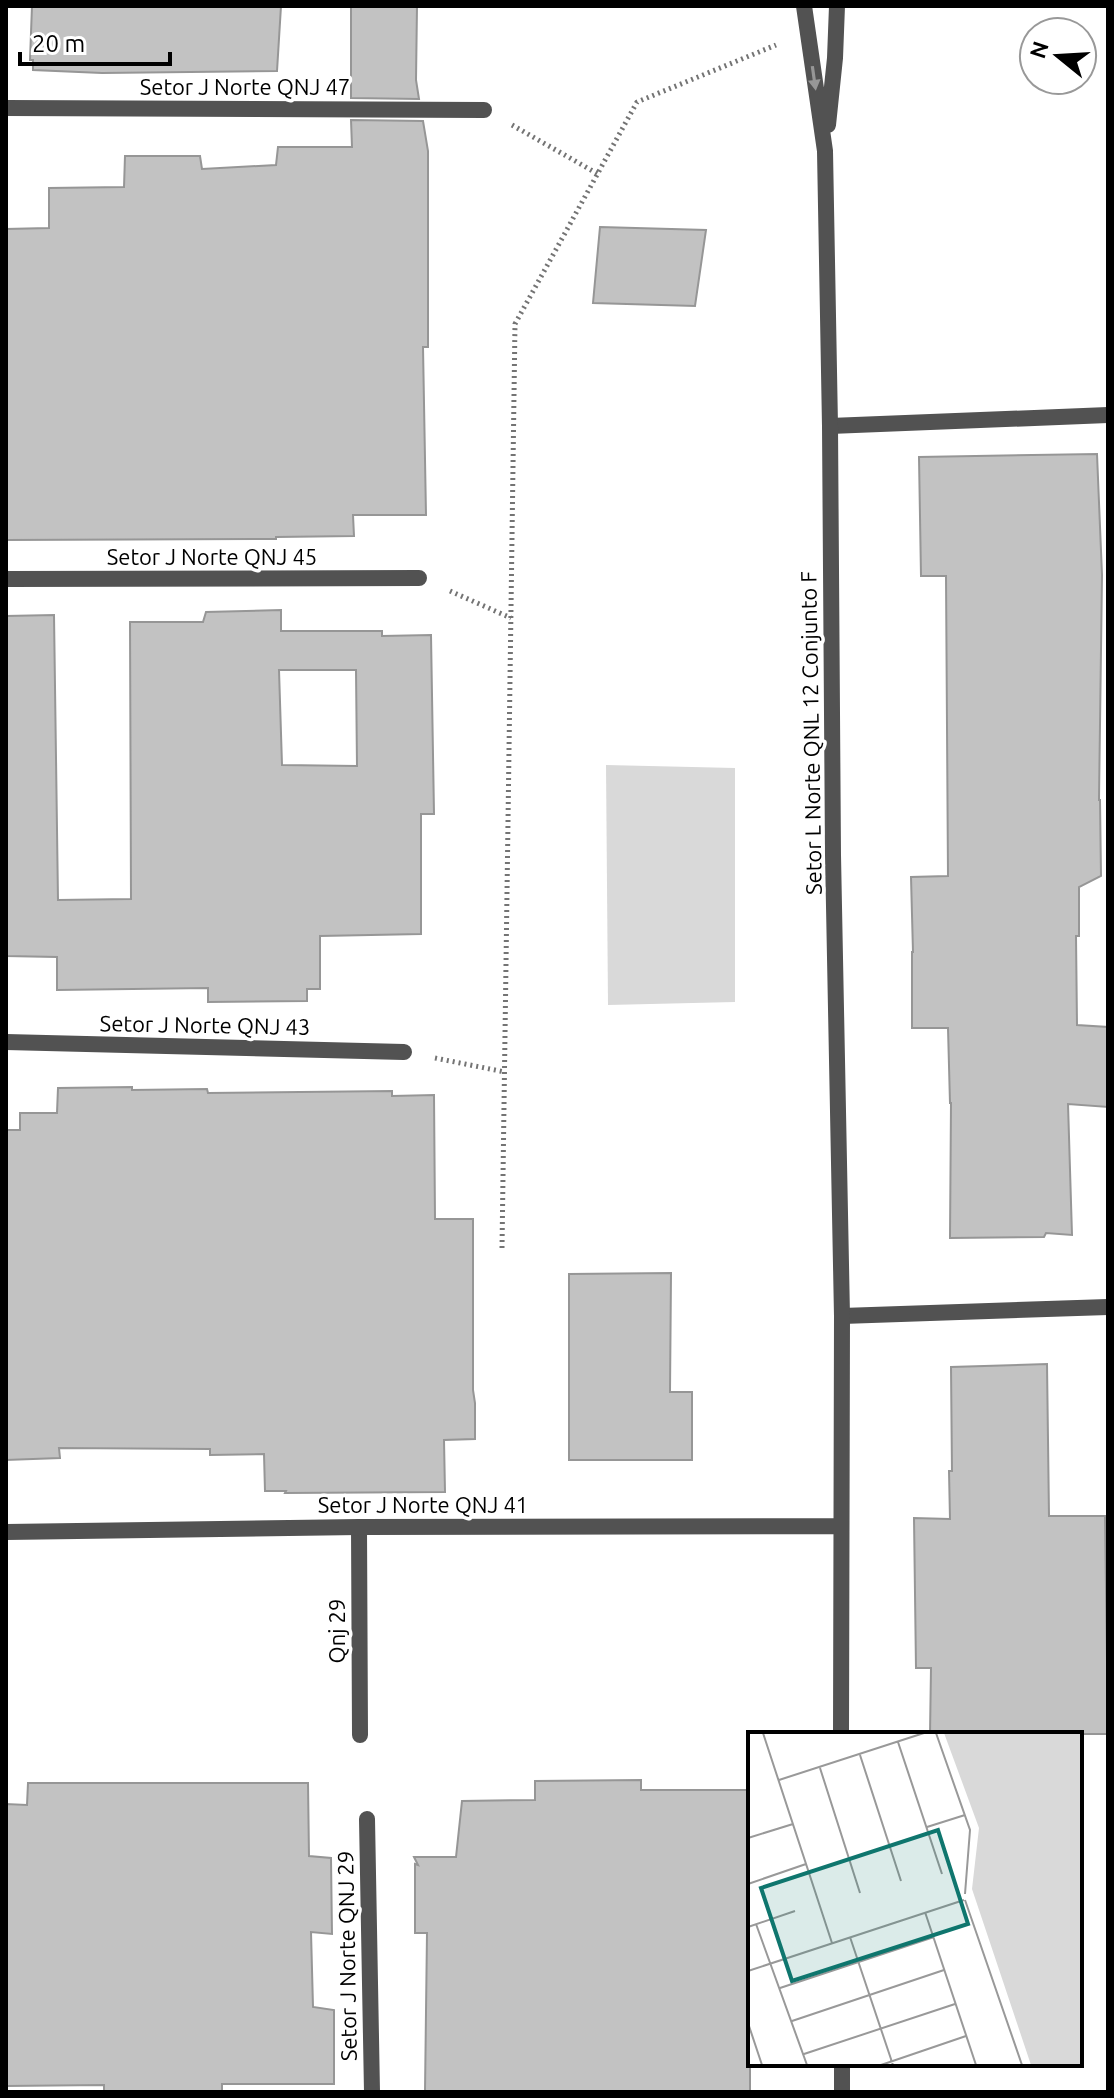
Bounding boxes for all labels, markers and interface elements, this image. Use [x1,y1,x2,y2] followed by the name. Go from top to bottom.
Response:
[20,16,170,66] scale bar
[1018,16,1098,96] north arrow
[32,30,85,57] text: 20 m
[1024,38,1053,61] text: N
[808,66,821,91] one-way arrow
[140,74,350,99] street label: Setor J Norte QNJ 47
[107,544,317,569] street label: Setor J Norte QNJ 45
[795,571,826,895] street label: Setor L Norte QNL 12 Conjunto F
[100,1010,310,1039] street label: Setor J Norte QNJ 43
[318,1492,528,1517] street label: Setor J Norte QNJ 41
[324,1599,349,1663] street label: Qnj 29
[748,1732,1082,2066] inset map
[332,1851,361,2061] street label: Setor J Norte QNJ 29

